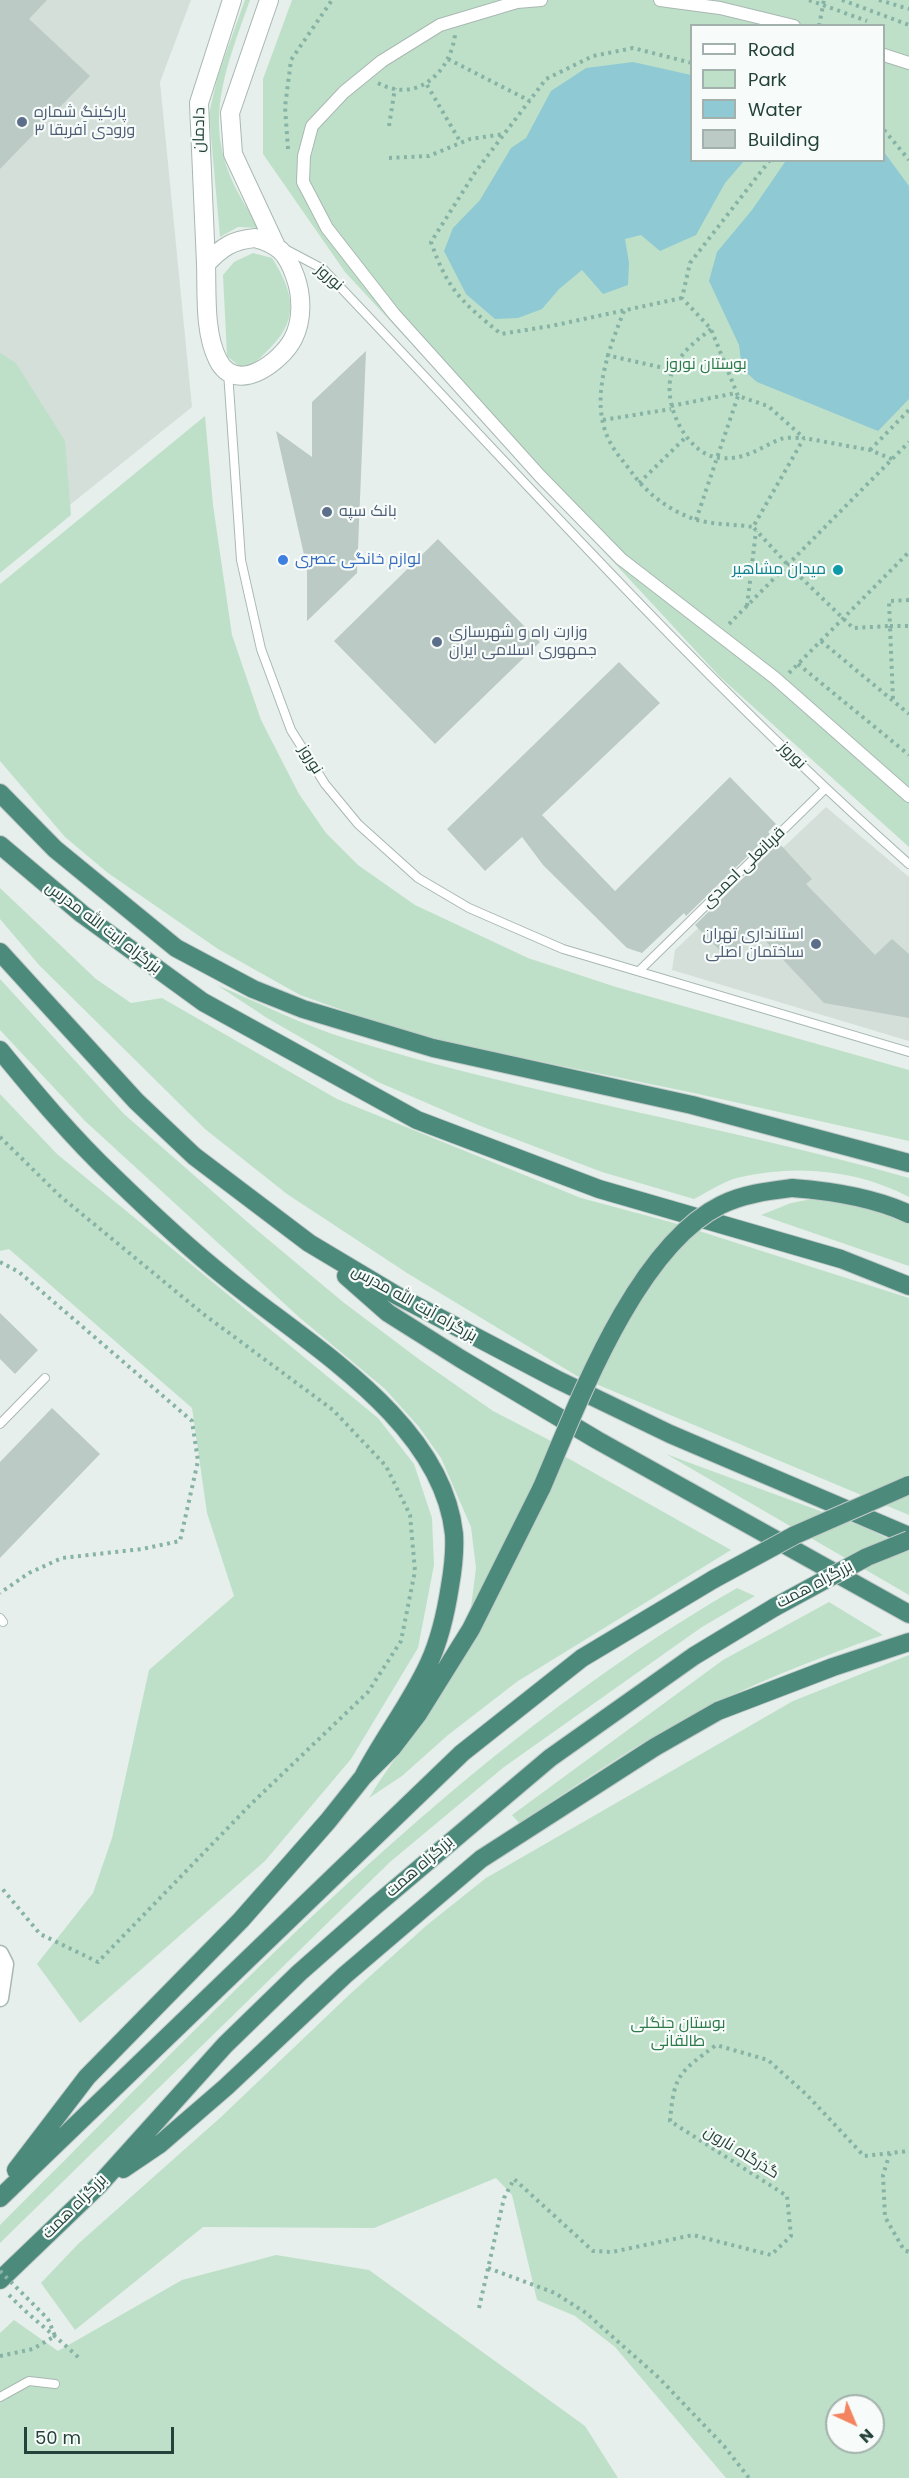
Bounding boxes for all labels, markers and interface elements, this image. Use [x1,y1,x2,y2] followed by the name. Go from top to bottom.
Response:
[690,24,885,162] legend
[748,37,795,62] text: Road
[748,67,787,92] text: Park
[748,97,802,122] text: Water
[34,103,135,141] place label: پارکینگ شماره ۳ ورودی آفریقا
[190,107,210,153] street label: دادمان
[15,115,29,129] marker: پارکینگ شماره ۳ ورودی آفریقا
[748,127,820,152] text: Building
[311,261,347,295] street label: نوروز
[665,355,747,375] park label: بوستان نوروز
[339,502,397,522] place label: بانک سپه
[320,505,334,519] marker: بانک سپه
[295,550,421,570] place label: لوازم خانگی عصری
[276,553,290,567] marker: لوازم خانگی عصری
[732,560,826,580] place label: میدان مشاهیر
[831,563,845,577] marker: میدان مشاهیر
[449,623,597,661] place label: وزارت راه و شهرسازی جمهوری اسلامی ایران
[430,635,444,649] marker: وزارت راه و شهرسازی جمهوری اسلامی ایران
[774,738,810,774] street label: نوروز
[294,742,326,778] street label: نوروز
[698,824,790,912] street label: قربانعلی احمدی
[41,878,165,978] street label: بزرگراه آیت الله مدرس
[702,925,804,963] place label: استانداری تهران ساختمان اصلی
[809,937,823,951] marker: استانداری تهران ساختمان اصلی
[348,1262,480,1346] street label: بزرگراه آیت الله مدرس
[774,1557,856,1613] street label: بزرگراه همت
[382,1832,458,1902] street label: بزرگراه همت
[630,2014,726,2052] park label: بوستان جنگلی طالقانی
[700,2122,782,2184] street label: گذرگاه نارون
[39,2171,111,2243] street label: بزرگراه همت
[825,2394,885,2454] north arrow
[27,2415,177,2453] scale bar
[854,2423,879,2448] text: N
[35,2425,81,2450] text: 50 m

